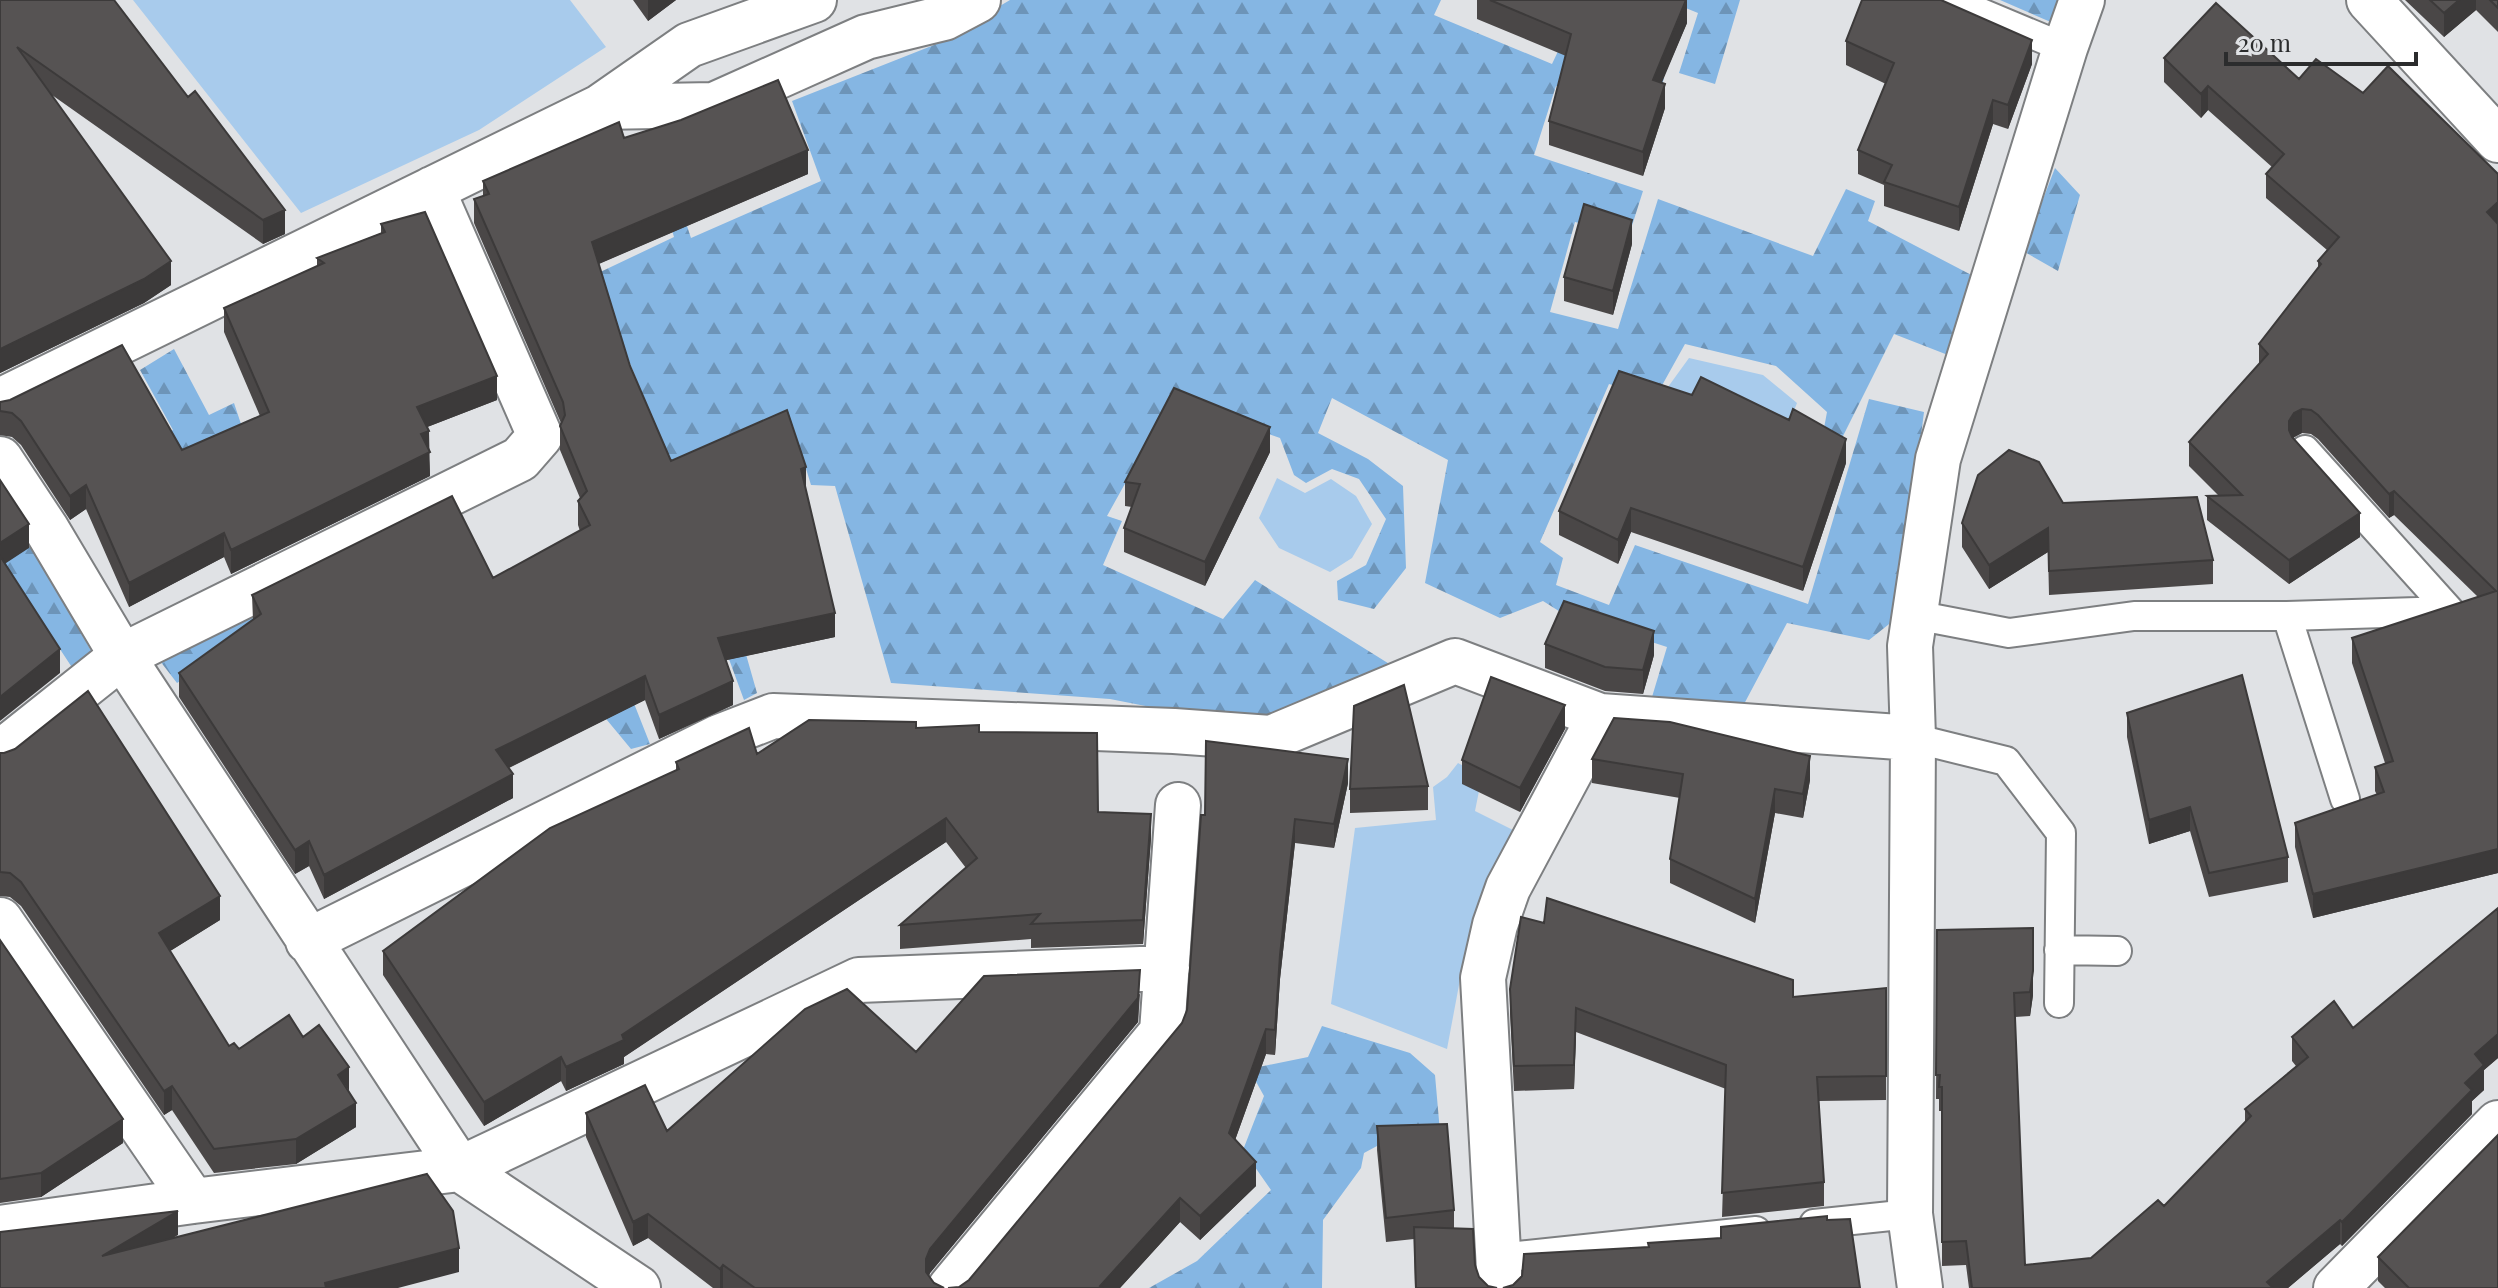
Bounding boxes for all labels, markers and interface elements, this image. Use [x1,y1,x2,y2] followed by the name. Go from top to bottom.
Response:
[2226,16,2416,66] scale bar
[2238,26,2291,58] text: 20 m

